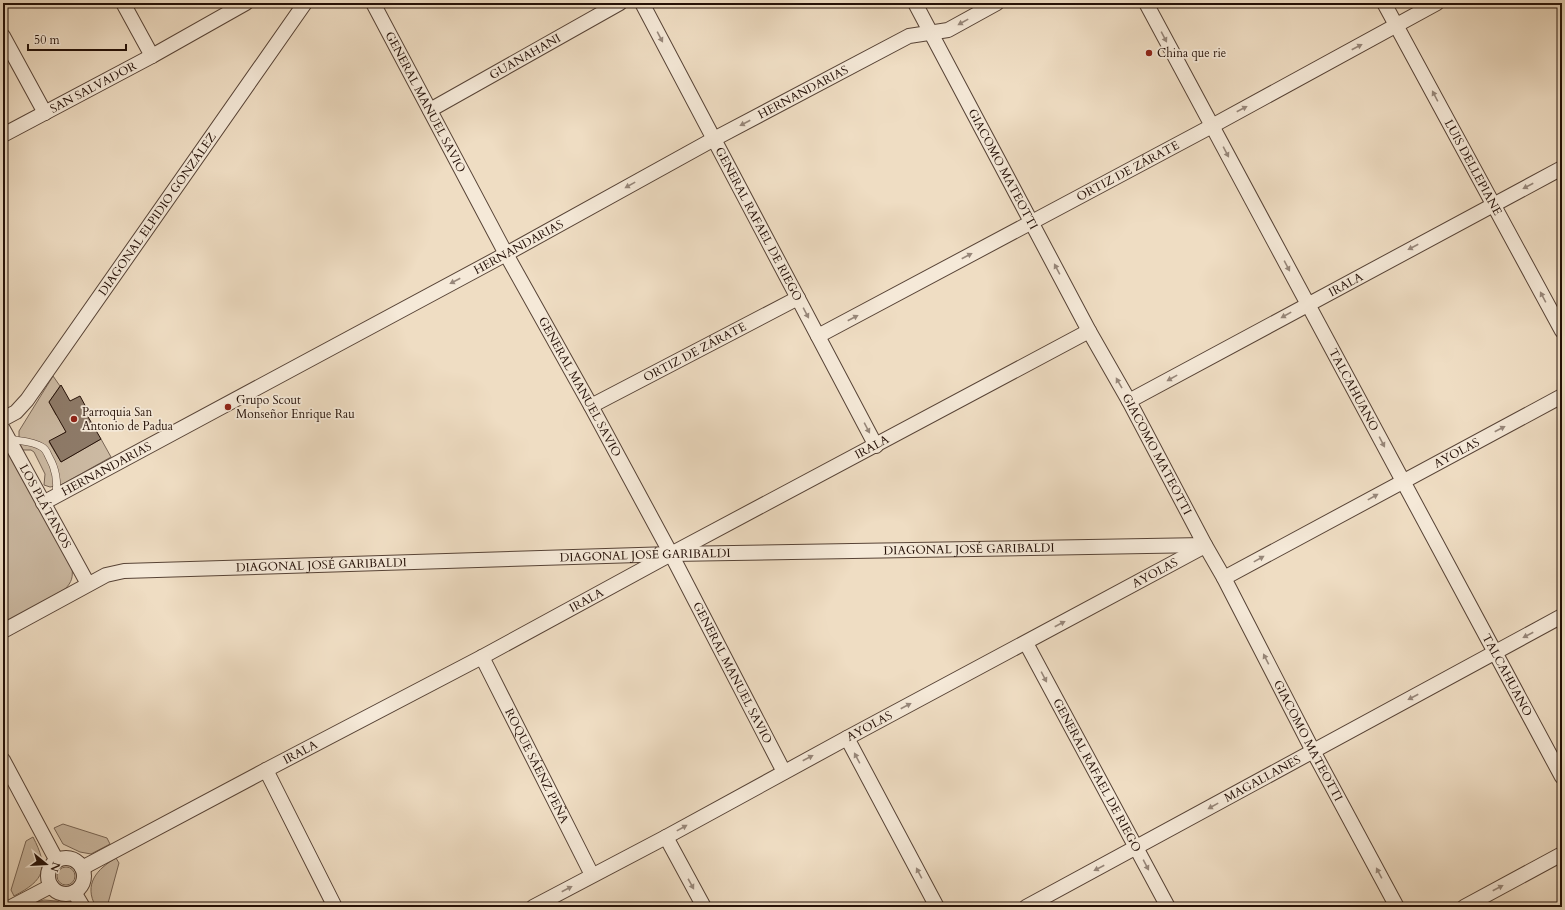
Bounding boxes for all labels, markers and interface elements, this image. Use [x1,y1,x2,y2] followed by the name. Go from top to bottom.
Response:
[957,19,968,26] one-way arrow
[28,26,126,52] scale bar
[381,29,469,175] street label: GENERAL MANUEL SAVIO
[486,30,564,83] street label: GUANAHANI
[34,32,61,48] text: 50 m
[657,32,664,43] one-way arrow
[1161,32,1167,43] one-way arrow
[1351,44,1362,51] one-way arrow
[1157,45,1226,61] place label: China que rie
[1144,48,1154,58] marker: China que rie
[47,57,140,117] street label: SAN SALVADOR
[755,62,851,122] street label: HERNANDARIAS
[1432,91,1438,102] one-way arrow
[964,106,1042,232] street label: GIACOMO MATEOTTI
[1236,106,1248,113] one-way arrow
[1441,117,1506,218] street label: LUIS DELLEPIANE
[739,119,750,126] one-way arrow
[95,129,220,299] street label: DIAGONAL ELPIDIO GONZÁLEZ
[1074,137,1182,205] street label: ORTIZ DE ZÁRATE
[711,144,806,304] street label: GENERAL RAFAEL DE RIEGO
[1222,146,1229,158] one-way arrow
[625,181,636,188] one-way arrow
[1522,183,1533,189] one-way arrow
[471,216,566,278] street label: HERNANDARIAS
[1407,244,1419,251] one-way arrow
[961,253,973,260] one-way arrow
[1284,261,1290,272] one-way arrow
[1054,263,1060,275] one-way arrow
[1326,268,1366,300] street label: IRALA
[449,278,461,284] one-way arrow
[1540,291,1547,303] one-way arrow
[803,308,809,319] one-way arrow
[1280,312,1292,319] one-way arrow
[535,314,625,460] street label: GENERAL MANUEL SAVIO
[847,315,858,321] one-way arrow
[640,318,749,385] street label: ORTIZ DE ZÁRATE
[1325,346,1383,434] street label: TALCAHUANO
[1166,374,1178,381] one-way arrow
[1116,378,1123,389] one-way arrow
[1118,391,1196,517] street label: GIACOMO MATEOTTI
[236,392,355,422] place label: Grupo Scout Monseñor Enrique Rau
[223,402,233,412] marker: Grupo Scout Monseñor Enrique Rau
[82,404,174,434] place label: Parroquia San Antonio de Padua
[69,414,79,424] marker: Parroquia San Antonio de Padua
[863,422,870,434] one-way arrow
[1494,426,1505,432] one-way arrow
[852,431,892,463] street label: IRALA
[1431,434,1482,472] street label: AYOLAS
[1379,437,1385,448] one-way arrow
[59,438,154,500] street label: HERNANDARIAS
[16,461,75,551] street label: LOS PLÁTANOS
[1367,494,1379,501] one-way arrow
[883,540,1055,558] street label: DIAGONAL JOSÉ GARIBALDI
[559,545,731,565] street label: DIAGONAL JOSÉ GARIBALDI
[236,554,407,576] street label: DIAGONAL JOSÉ GARIBALDI
[1129,554,1181,592] street label: AYOLAS
[1253,556,1264,563] one-way arrow
[566,584,607,616] street label: IRALA
[689,599,776,746] street label: GENERAL MANUEL SAVIO
[1054,621,1066,627] one-way arrow
[1479,631,1536,719] street label: TALCAHUANO
[1522,632,1534,638] one-way arrow
[1263,653,1269,665] one-way arrow
[1041,671,1047,683] one-way arrow
[1270,677,1347,804] street label: GIACOMO MATEOTTI
[1408,694,1419,700] one-way arrow
[1049,695,1145,855] street label: GENERAL RAFAEL DE RIEGO
[900,703,912,710] one-way arrow
[501,706,573,827] street label: ROQUE SÁENZ PEÑA
[844,707,895,745] street label: AYOLAS
[280,736,321,768] street label: IRALA
[1221,751,1303,806] street label: MAGALLANES
[854,752,861,764] one-way arrow
[802,755,814,762] one-way arrow
[1207,802,1219,809] one-way arrow
[676,825,688,831] one-way arrow
[26,844,66,884] north arrow
[1142,859,1149,871] one-way arrow
[46,860,64,874] text: N
[1093,864,1105,871] one-way arrow
[915,867,922,878] one-way arrow
[1376,867,1382,879] one-way arrow
[688,878,694,889] one-way arrow
[561,885,573,892] one-way arrow
[1492,885,1504,892] one-way arrow

